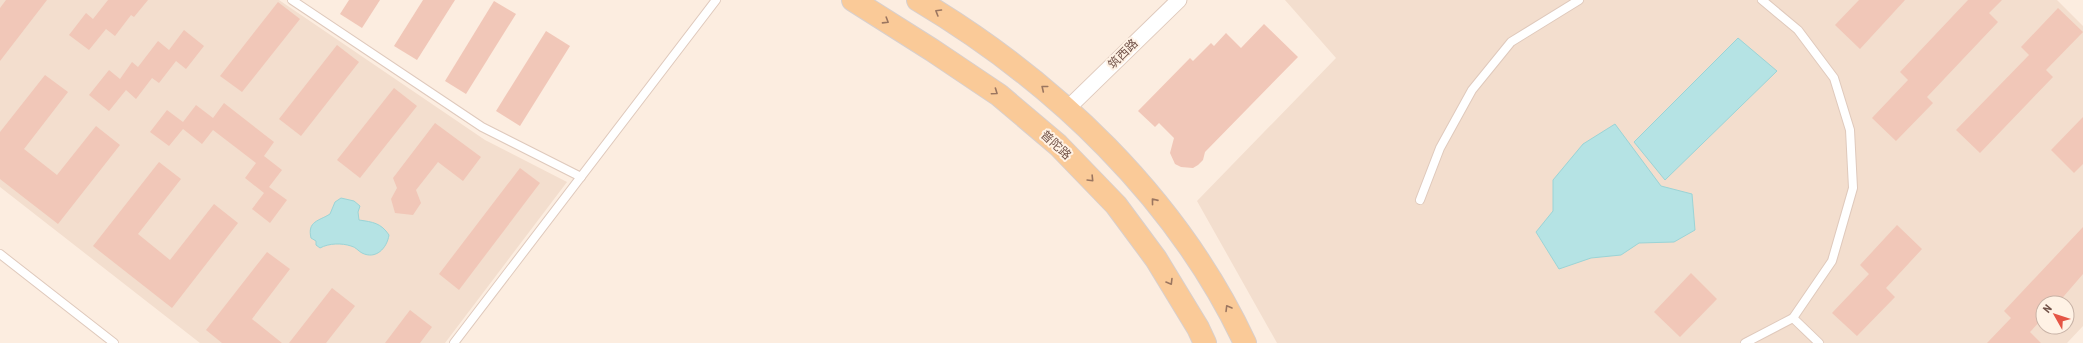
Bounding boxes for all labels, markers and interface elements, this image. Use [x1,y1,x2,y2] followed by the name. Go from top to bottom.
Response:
[935,10,942,17] one-way arrow
[882,16,889,23] one-way arrow
[1105,36,1141,72] street label: 筑西路
[1041,86,1048,93] one-way arrow
[990,87,997,94] one-way arrow
[1038,128,1074,162] street label: 普陀路
[1086,174,1094,182] one-way arrow
[1151,199,1158,206] one-way arrow
[1165,278,1173,285] one-way arrow
[2035,295,2075,335] north arrow
[2040,302,2055,316] text: N
[1225,305,1232,312] one-way arrow

